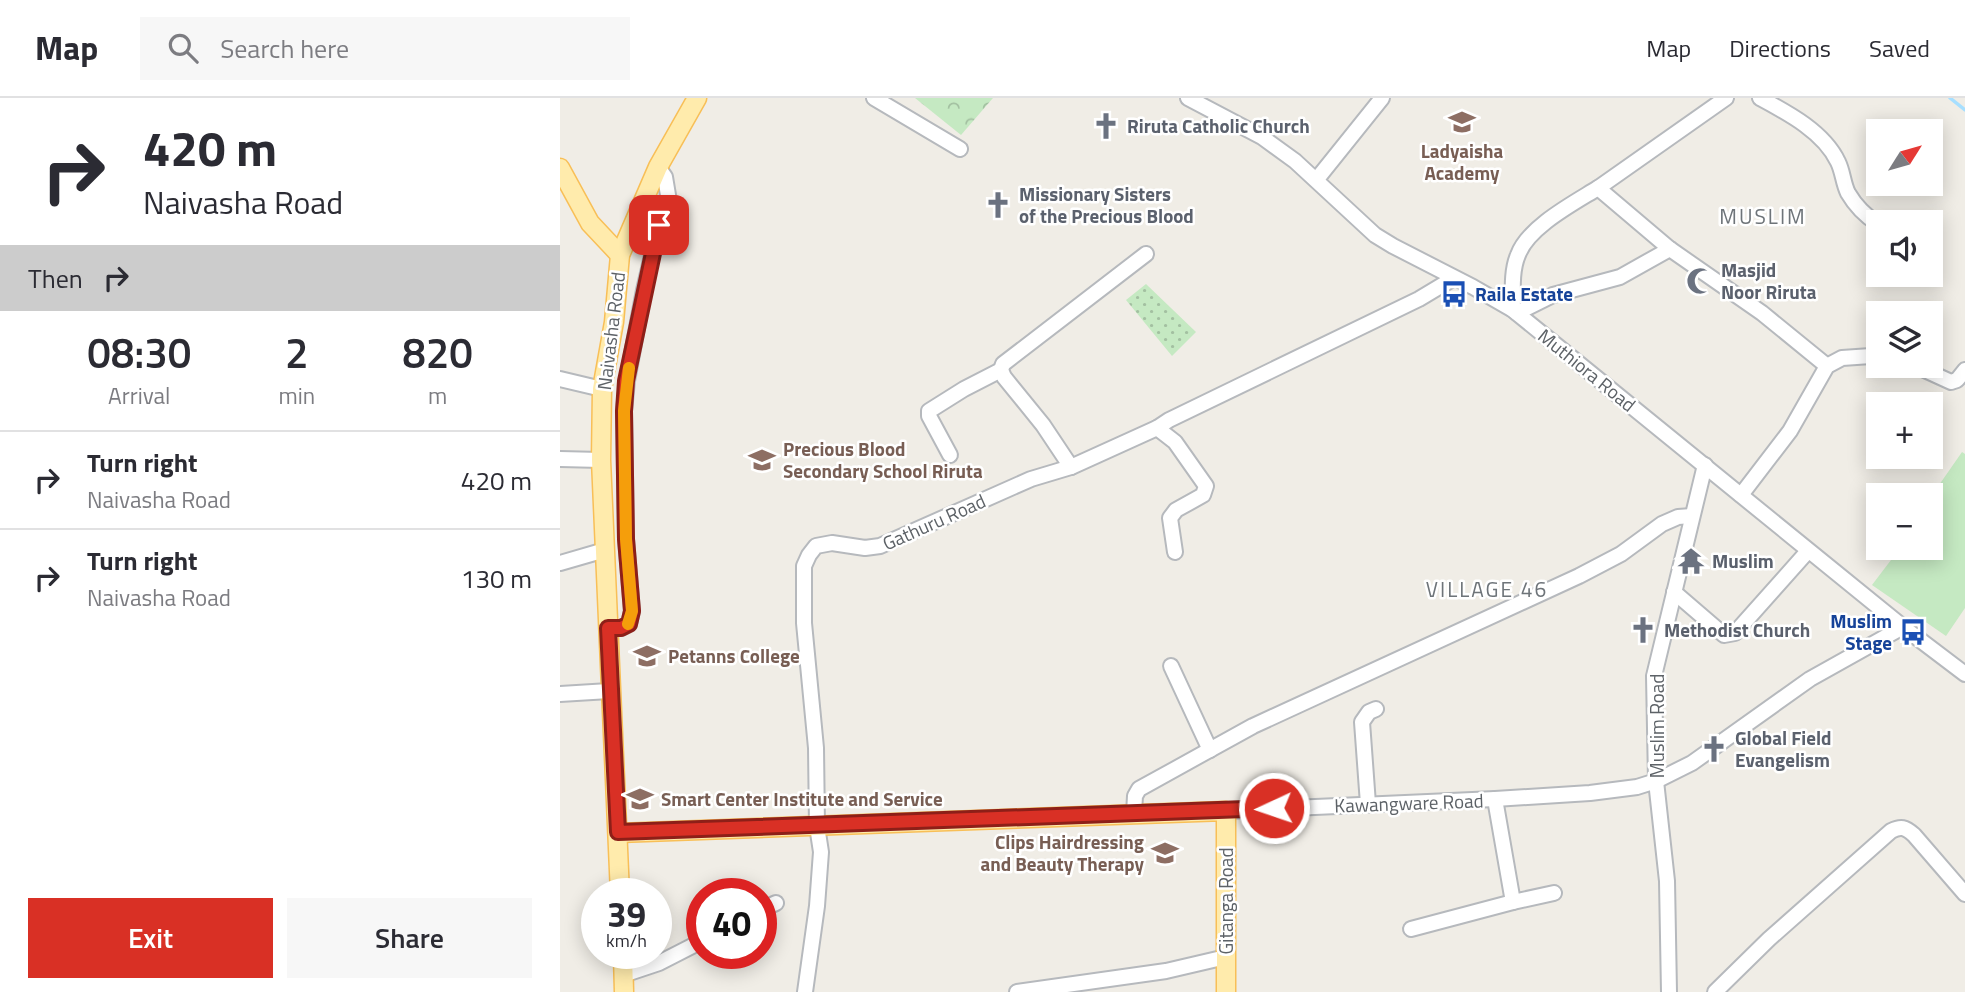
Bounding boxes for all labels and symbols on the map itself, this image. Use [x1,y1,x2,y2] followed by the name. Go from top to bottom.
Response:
[1447,107,1477,137] school or university icon: Ladyaisha Academy
[1091,111,1121,141] church icon: Riruta Catholic Church
[1127,111,1310,140] place label: Riruta Catholic Church
[1866,119,1942,196] north arrow
[1421,136,1503,187] place label: Ladyaisha Academy
[1019,179,1194,230] place label: Missionary Sisters of the Precious Blood
[983,190,1013,220] church icon: Missionary Sisters of the Precious Blood
[629,195,689,255] pin
[1719,200,1807,232] district label: MUSLIM
[1721,255,1817,306] place label: Masjid Noor Riruta
[1685,266,1715,296] mosque icon: Masjid Noor Riruta
[589,270,632,392] street label: Naivasha Road
[1439,279,1469,309] bus stop icon: Raila Estate
[1475,279,1573,308] place label: Raila Estate
[1532,321,1642,418] street label: Muthiora Road
[783,434,983,485] place label: Precious Blood Secondary School Riruta
[747,445,777,475] school or university icon: Precious Blood Secondary School Riruta
[878,486,990,557] street label: Gathuru Road
[1676,546,1706,576] temple icon: Muslim
[1712,546,1774,575] place label: Muslim
[1426,573,1548,605] district label: VILLAGE 46
[1830,606,1892,657] place label: Muslim Stage
[1628,615,1658,645] church icon: Methodist Church
[1664,615,1810,644] place label: Methodist Church
[1898,617,1928,647] bus stop icon: Muslim Stage
[632,641,662,671] school or university icon: Petanns College
[668,641,800,670] place label: Petanns College
[1642,674,1671,778] street label: Muslim Road
[1735,723,1831,774] place label: Global Field Evangelism
[1699,734,1729,764] church icon: Global Field Evangelism
[1237,771,1311,845] position arrow
[625,784,655,814] school or university icon: Smart Center Institute and Service
[661,784,943,813] place label: Smart Center Institute and Service
[1334,785,1484,820] street label: Kawangware Road
[980,827,1144,878] place label: Clips Hairdressing and Beauty Therapy
[1150,838,1180,868] school or university icon: Clips Hairdressing and Beauty Therapy
[1211,848,1240,954] street label: Gitanga Road
[686,878,777,969] speed limit sign: 40

